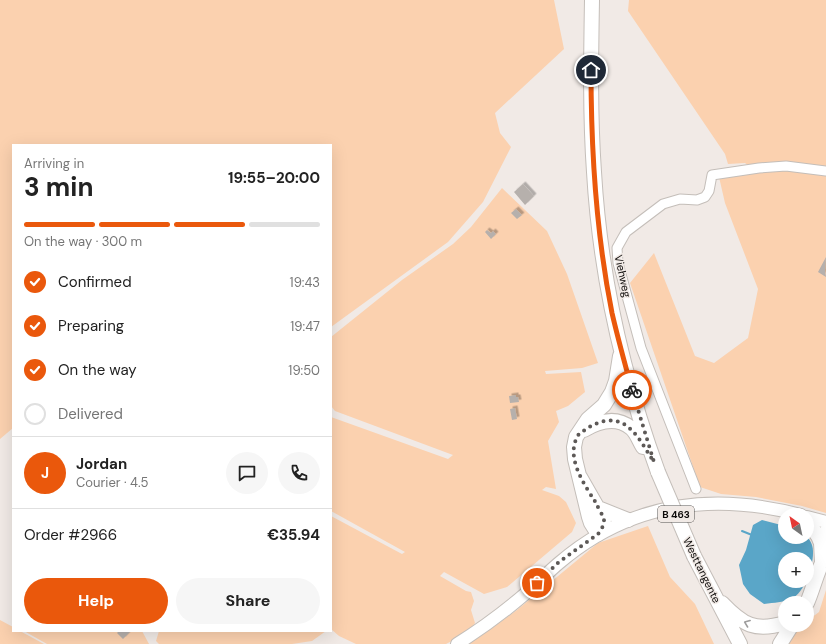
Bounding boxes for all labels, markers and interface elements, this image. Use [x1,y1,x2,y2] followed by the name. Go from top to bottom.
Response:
[574,53,608,87] pin
[580,59,602,81] icon: home
[24,155,84,172] text: Arriving in
[228,168,320,188] text: 19:55–20:00
[24,170,93,204] text: 3 min
[24,233,142,250] text: On the way · 300 m
[612,253,634,299] street label: Viehweg
[24,271,46,293] icon: check
[58,272,132,292] text: Confirmed
[290,274,320,291] text: 19:43
[24,315,46,337] icon: check
[58,316,124,336] text: Preparing
[290,318,320,335] text: 19:47
[24,359,46,381] icon: check
[58,360,137,380] text: On the way
[288,362,320,379] text: 19:50
[612,370,652,410] courier
[621,379,643,401] icon: bike
[58,404,123,424] text: Delivered
[226,452,268,494] button: chat
[278,452,320,494] button: phone
[76,454,127,474] text: Jordan
[41,463,49,483] text: J
[76,474,149,491] text: Courier · 4.5
[658,506,694,522] road number: B 463
[778,508,814,544] north arrow
[778,508,814,632] map controls
[24,525,117,545] text: Order #2966
[267,525,320,545] text: €35.94
[680,535,724,605] street label: Westtangente
[778,552,814,588] button: +
[520,566,554,600] pin
[526,572,548,594] icon: bag
[24,578,168,624] button: Help
[176,578,320,624] button: Share
[778,596,814,632] button: −
[744,620,751,628] one-way arrow

